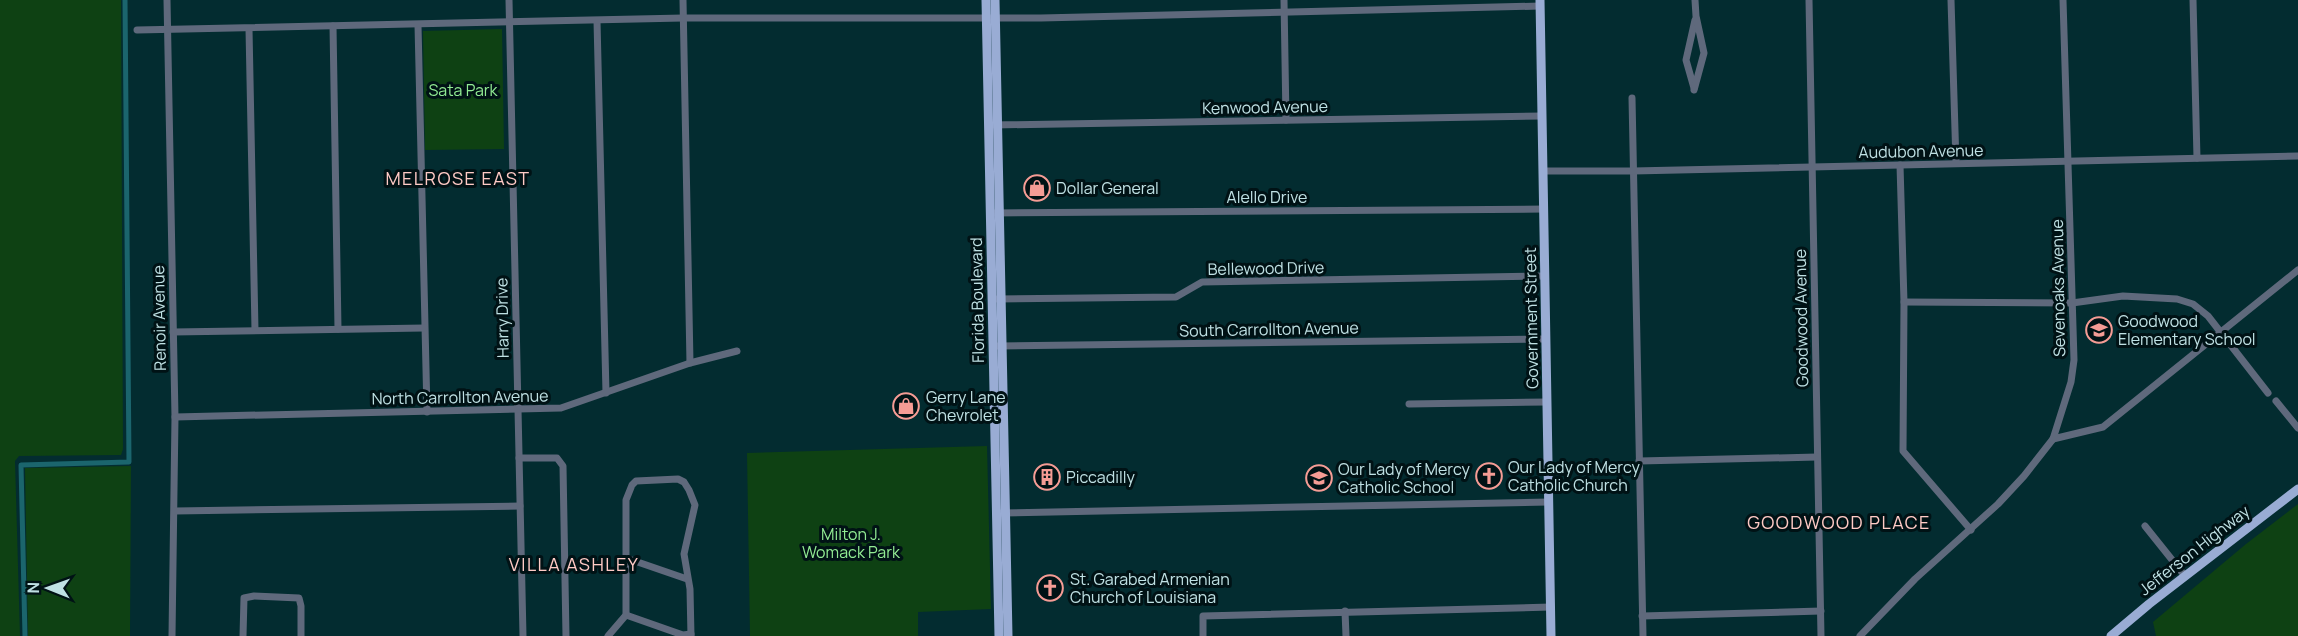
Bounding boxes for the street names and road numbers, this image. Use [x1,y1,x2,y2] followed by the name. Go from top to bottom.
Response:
[1202,95,1328,119] street label: Kenwood Avenue
[1858,139,1984,163] street label: Audubon Avenue
[1227,186,1307,208] street label: Alello Drive
[2046,219,2070,357] street label: Sevenoaks Avenue
[965,237,989,363] street label: Florida Boulevard
[1519,247,1543,389] street label: Government Street
[1789,249,1813,387] street label: Goodwood Avenue
[1207,256,1325,280] street label: Bellewood Drive
[147,265,171,371] street label: Renoir Avenue
[490,278,514,358] street label: Harry Drive
[1179,316,1359,342] street label: South Carrollton Avenue
[371,384,549,410] street label: North Carrollton Avenue
[2134,500,2254,600] street label: Jefferson Highway

